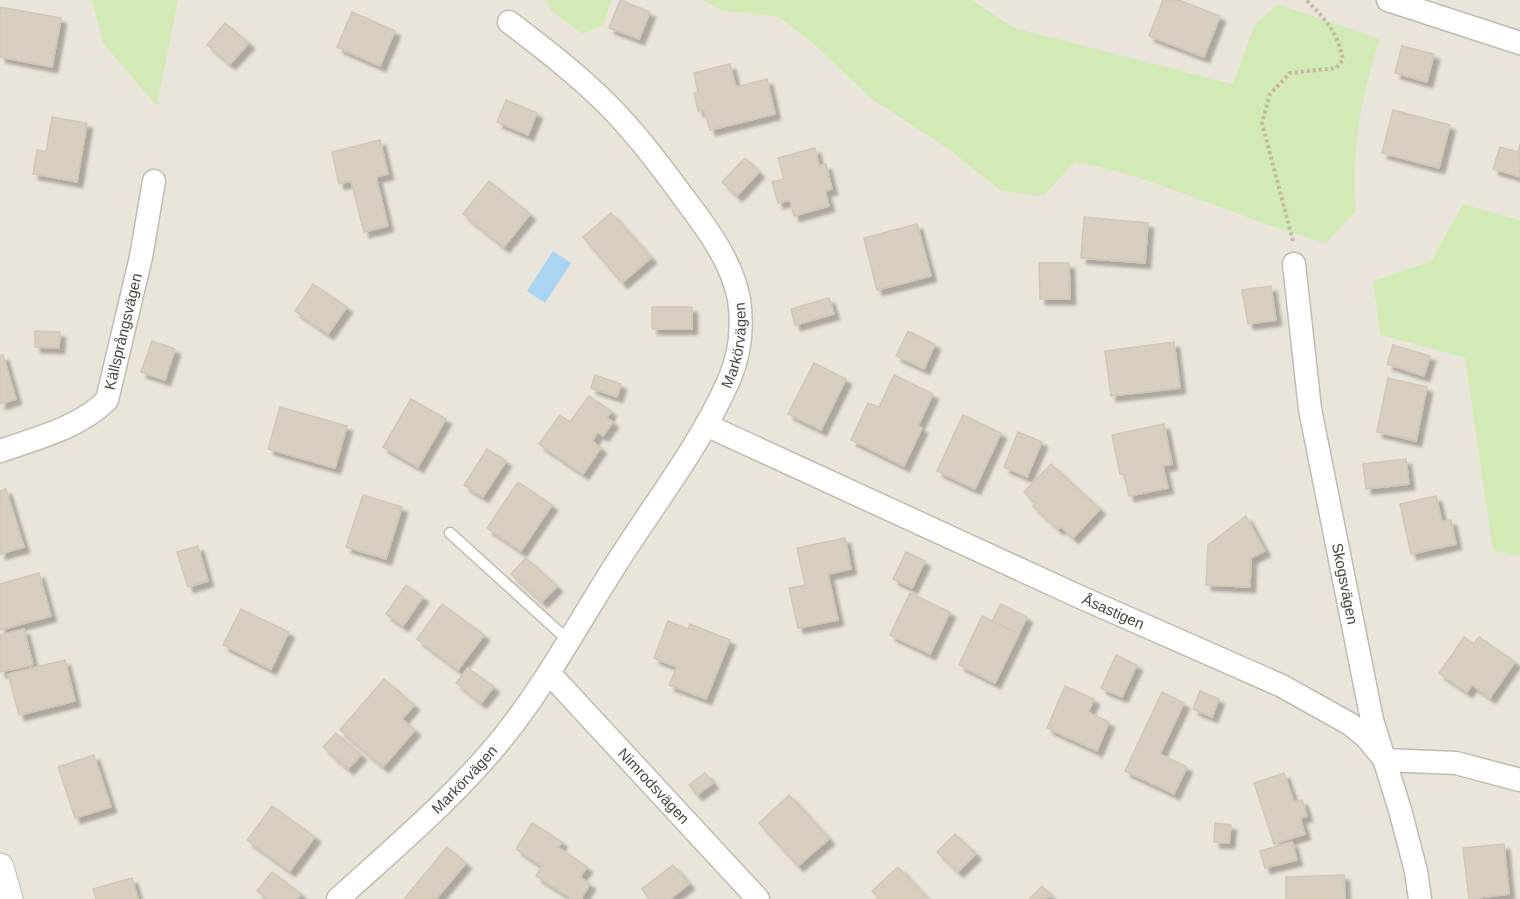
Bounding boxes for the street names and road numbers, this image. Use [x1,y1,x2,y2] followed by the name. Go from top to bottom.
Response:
[101,271,145,391] street label: Källsprångsvägen
[717,302,749,391] street label: Markörvägen
[1329,541,1362,626] street label: Skogsvägen
[1080,590,1147,632] street label: Åsastigen
[428,742,500,817] street label: Markörvägen
[615,744,693,827] street label: Nimrodsvägen

